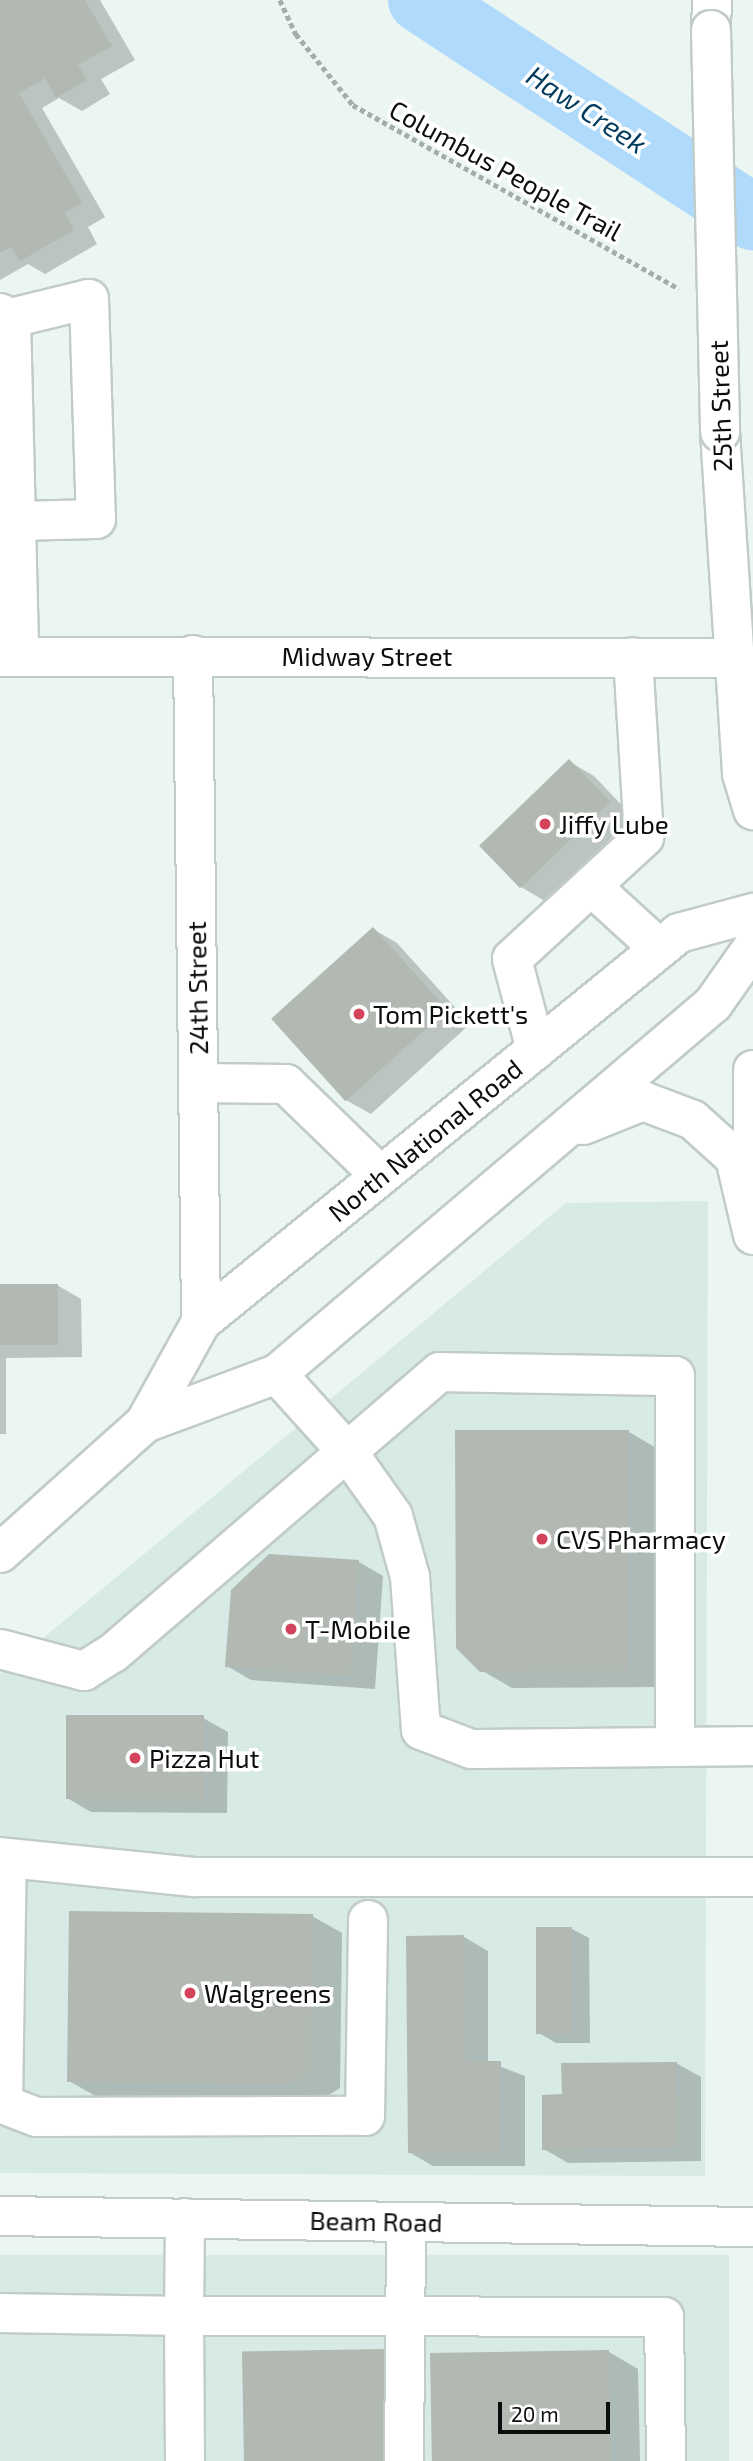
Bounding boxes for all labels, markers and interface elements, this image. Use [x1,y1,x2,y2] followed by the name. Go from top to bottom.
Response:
[521,58,653,160] water label: Haw Creek
[384,93,628,247] street label: Columbus People Trail
[702,340,738,472] street label: 25th Street
[281,640,453,672] street label: Midway Street
[559,808,669,840] place label: Jiffy Lube
[537,816,553,832] marker: Jiffy Lube
[180,921,214,1055] street label: 24th Street
[373,998,528,1030] place label: Tom Pickett's
[351,1006,367,1022] marker: Tom Pickett's
[322,1052,528,1228] street label: North National Road
[556,1523,726,1555] place label: CVS Pharmacy
[534,1531,550,1547] marker: CVS Pharmacy
[305,1613,411,1645] place label: T-Mobile
[283,1621,299,1637] marker: T-Mobile
[149,1742,259,1774] place label: Pizza Hut
[127,1750,143,1766] marker: Pizza Hut
[204,1977,331,2009] place label: Walgreens
[182,1985,198,2001] marker: Walgreens
[309,2204,443,2238] street label: Beam Road
[501,2388,613,2432] scale bar
[511,2401,559,2426] text: 20 m

